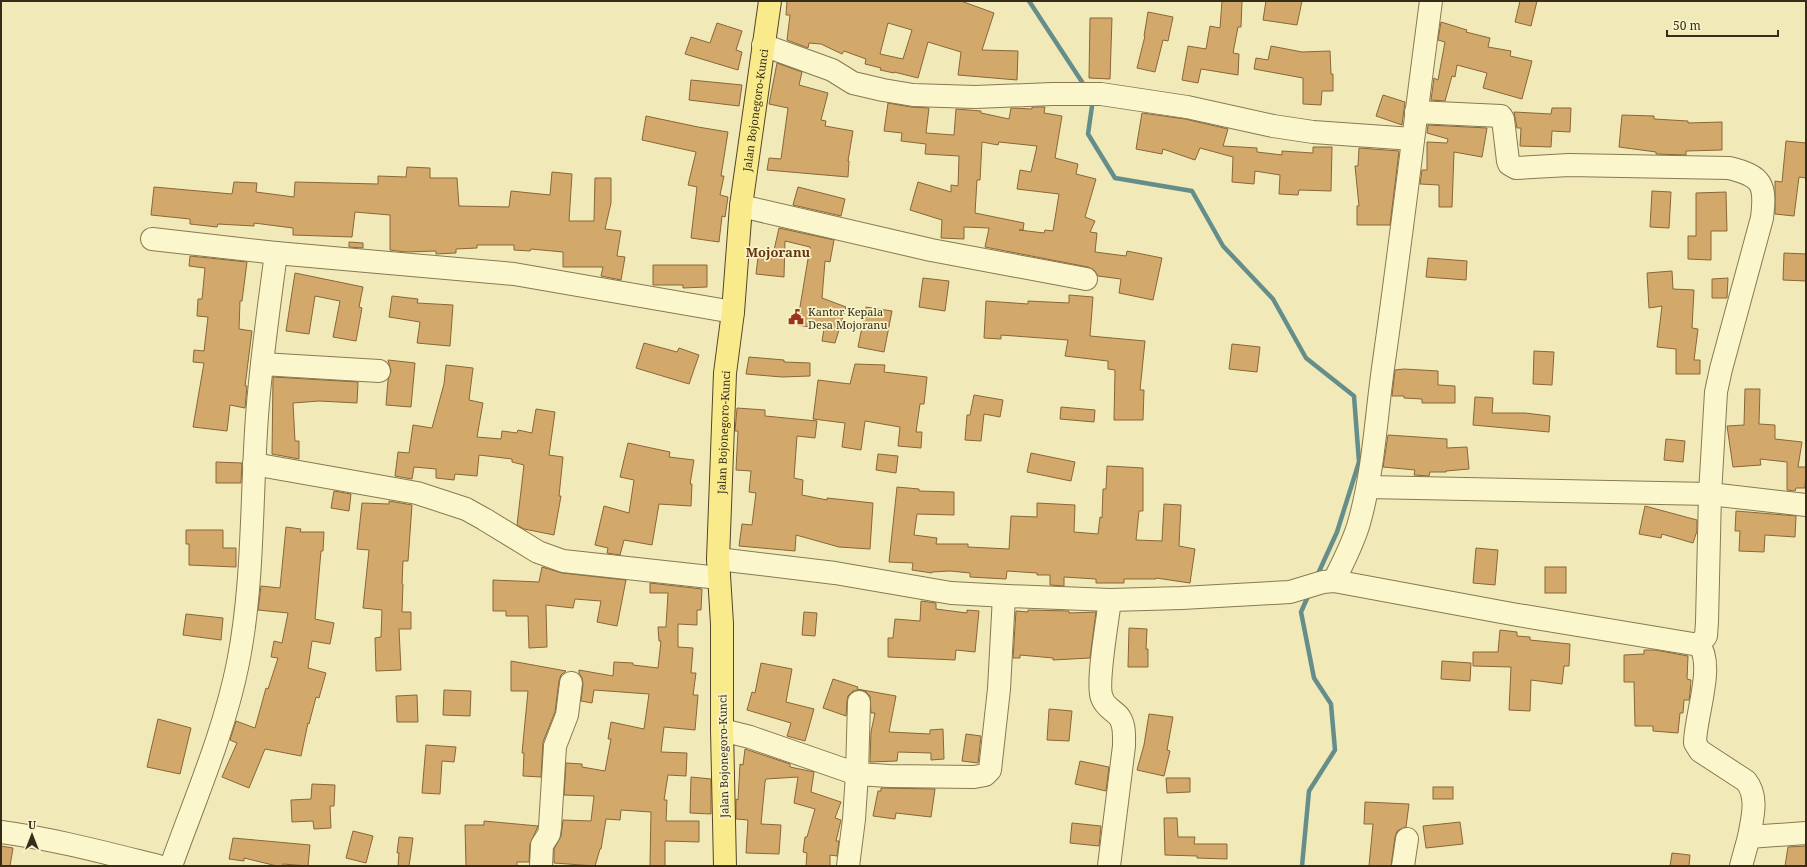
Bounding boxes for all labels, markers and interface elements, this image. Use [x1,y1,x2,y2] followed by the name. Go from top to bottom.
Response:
[1667,12,1778,38] scale bar
[1673,17,1701,34] text: 50 m
[738,47,771,173] street label: Jalan Bojonegoro-Kunci
[746,243,811,261] district label: Mojoranu
[808,304,887,332] place label: Kantor Kepala Desa Mojoranu
[787,308,805,326] public building icon: Kantor Kepala Desa Mojoranu
[713,369,733,495] street label: Jalan Bojonegoro-Kunci
[714,694,732,819] street label: Jalan Bojonegoro-Kunci
[12,815,52,855] north arrow
[28,817,37,832] text: U

